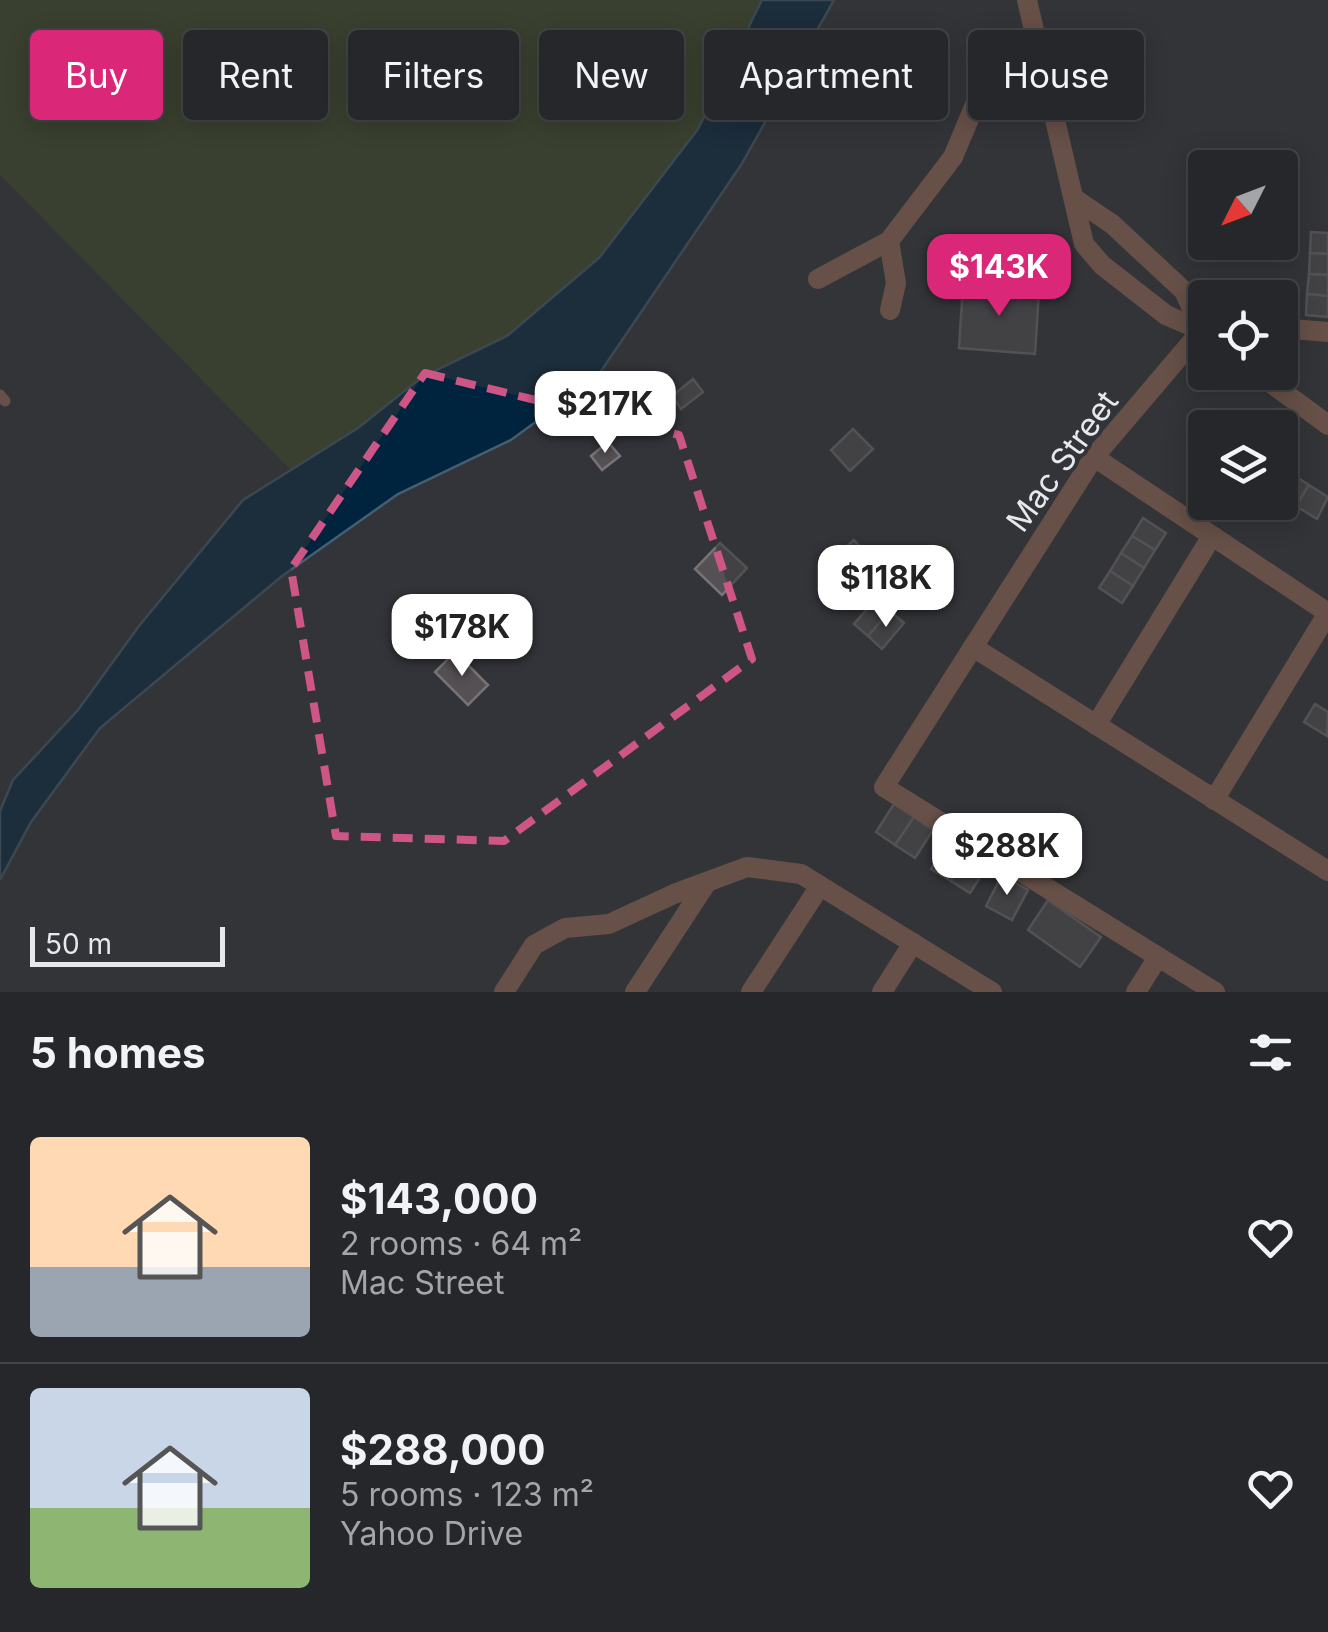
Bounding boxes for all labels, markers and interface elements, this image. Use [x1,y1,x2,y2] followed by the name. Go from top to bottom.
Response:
[30,30,163,120] chip: Buy
[183,30,328,120] chip: Rent
[348,30,519,120] chip: Filters
[539,30,684,120] chip: New
[704,30,948,120] chip: Apartment
[968,30,1144,120] chip: House
[1188,150,1298,260] north arrow
[1188,150,1298,520] map controls
[929,234,1069,319] pin: $143K
[949,247,1049,286] text: $143K
[1188,280,1298,390] button: locate
[535,371,675,456] pin: $217K
[998,383,1126,539] street label: Mac Street
[557,384,653,423] text: $217K
[1188,410,1298,520] button: layers
[816,545,956,630] pin: $118K
[840,558,932,597] text: $118K
[392,594,532,679] pin: $178K
[414,607,510,646] text: $178K
[937,813,1077,898] pin: $288K
[954,826,1060,865] text: $288K
[30,922,225,966] scale bar
[45,927,112,961] text: 50 m
[1243,1025,1298,1080] icon: filters
[30,1027,206,1078] text: 5 homes
[340,1173,538,1224] text: $143,000
[110,1177,230,1297] icon: home
[1243,1210,1298,1265] icon: heart
[340,1224,582,1263] text: 2 rooms · 64 m²
[340,1263,504,1302] text: Mac Street
[340,1424,546,1475] text: $288,000
[110,1428,230,1548] icon: home
[1243,1461,1298,1516] icon: heart
[340,1475,594,1514] text: 5 rooms · 123 m²
[340,1514,523,1553] text: Yahoo Drive

